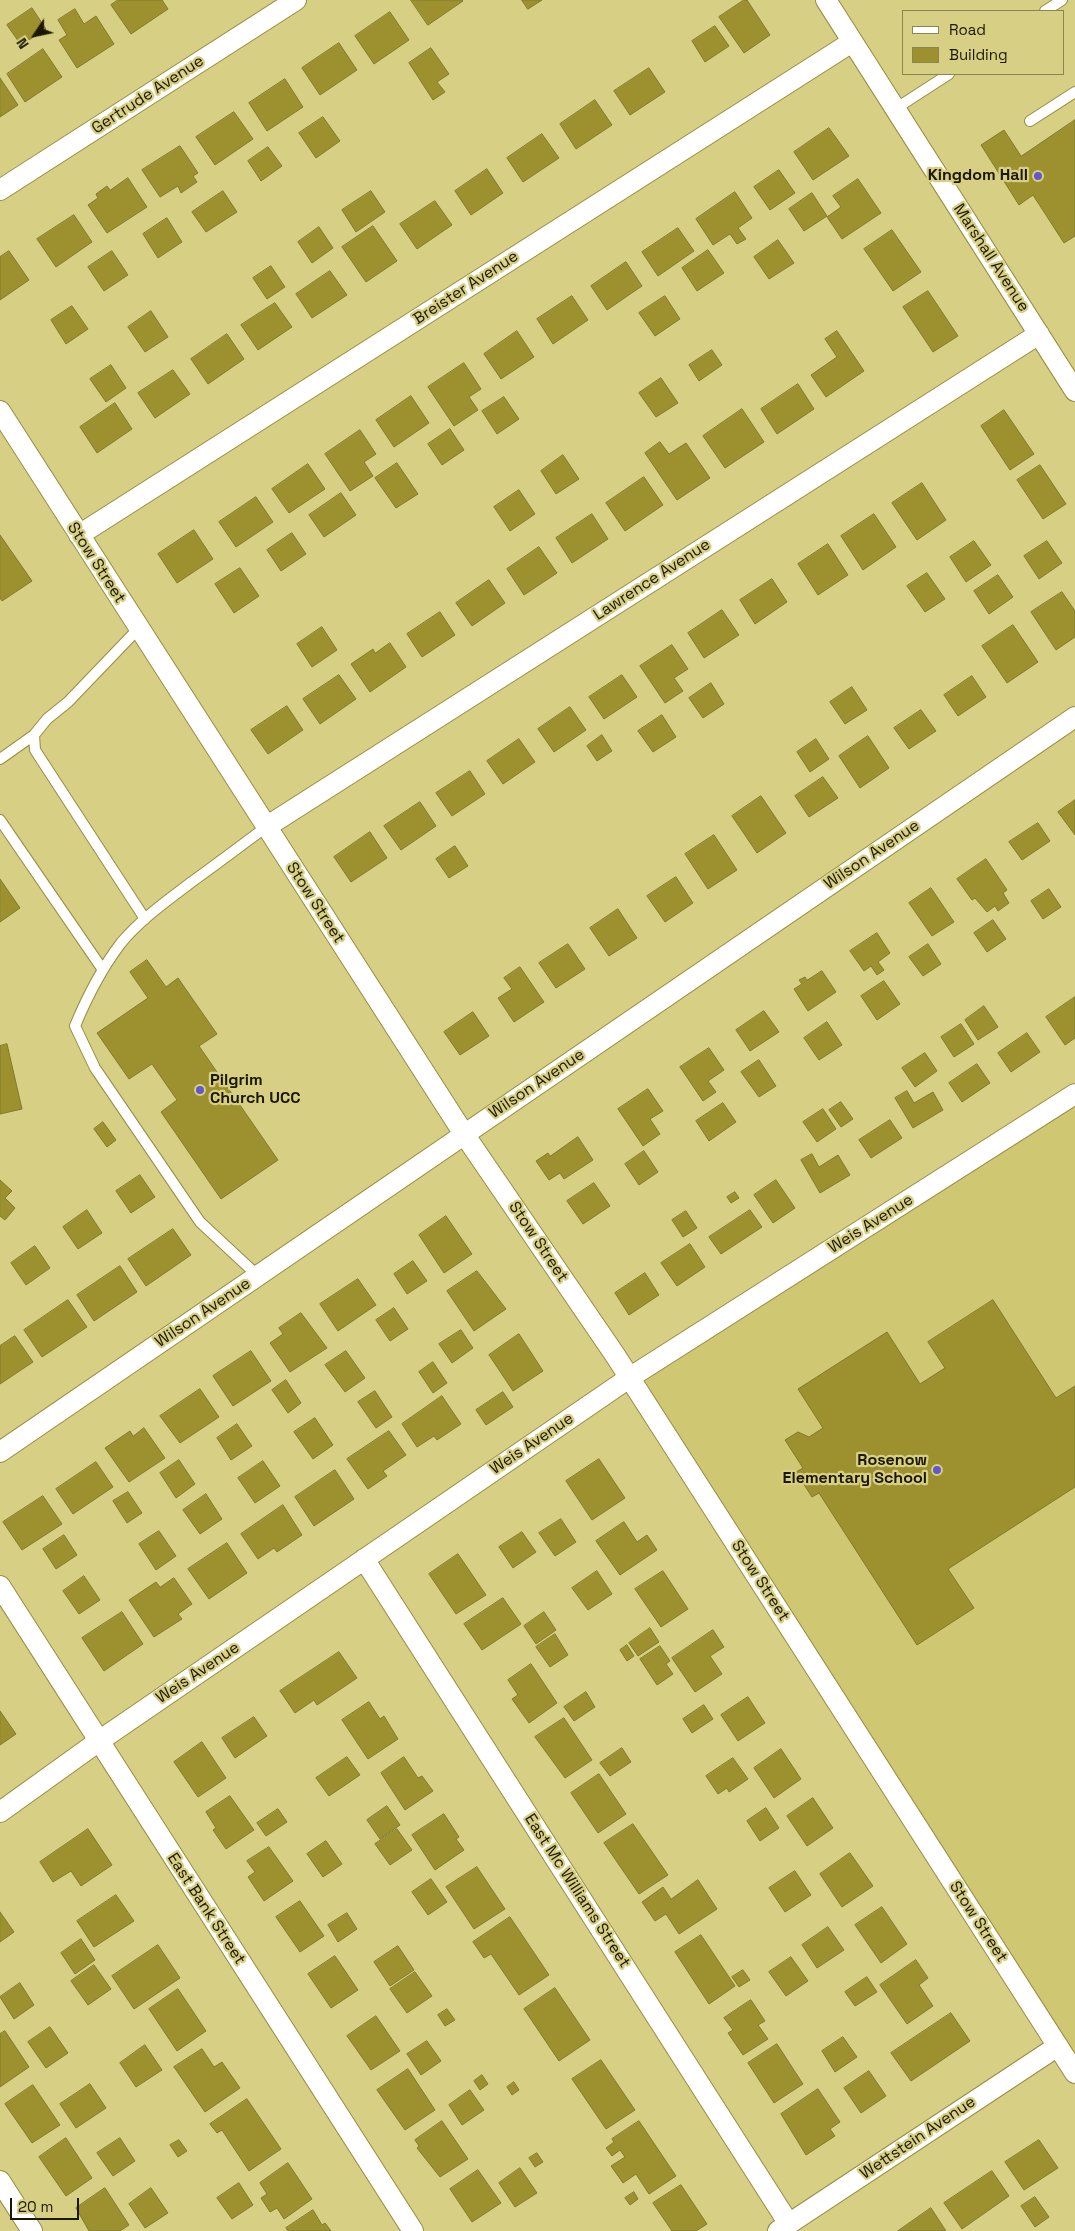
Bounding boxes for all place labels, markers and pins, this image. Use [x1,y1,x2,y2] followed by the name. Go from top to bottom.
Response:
[928,166,1028,186] place label: Kingdom Hall
[1032,170,1044,182] marker: Kingdom Hall
[210,1071,301,1109] place label: Pilgrim Church UCC
[194,1084,206,1096] marker: Pilgrim Church UCC
[783,1451,927,1489] place label: Rosenow Elementary School
[931,1464,943,1476] marker: Rosenow Elementary School

